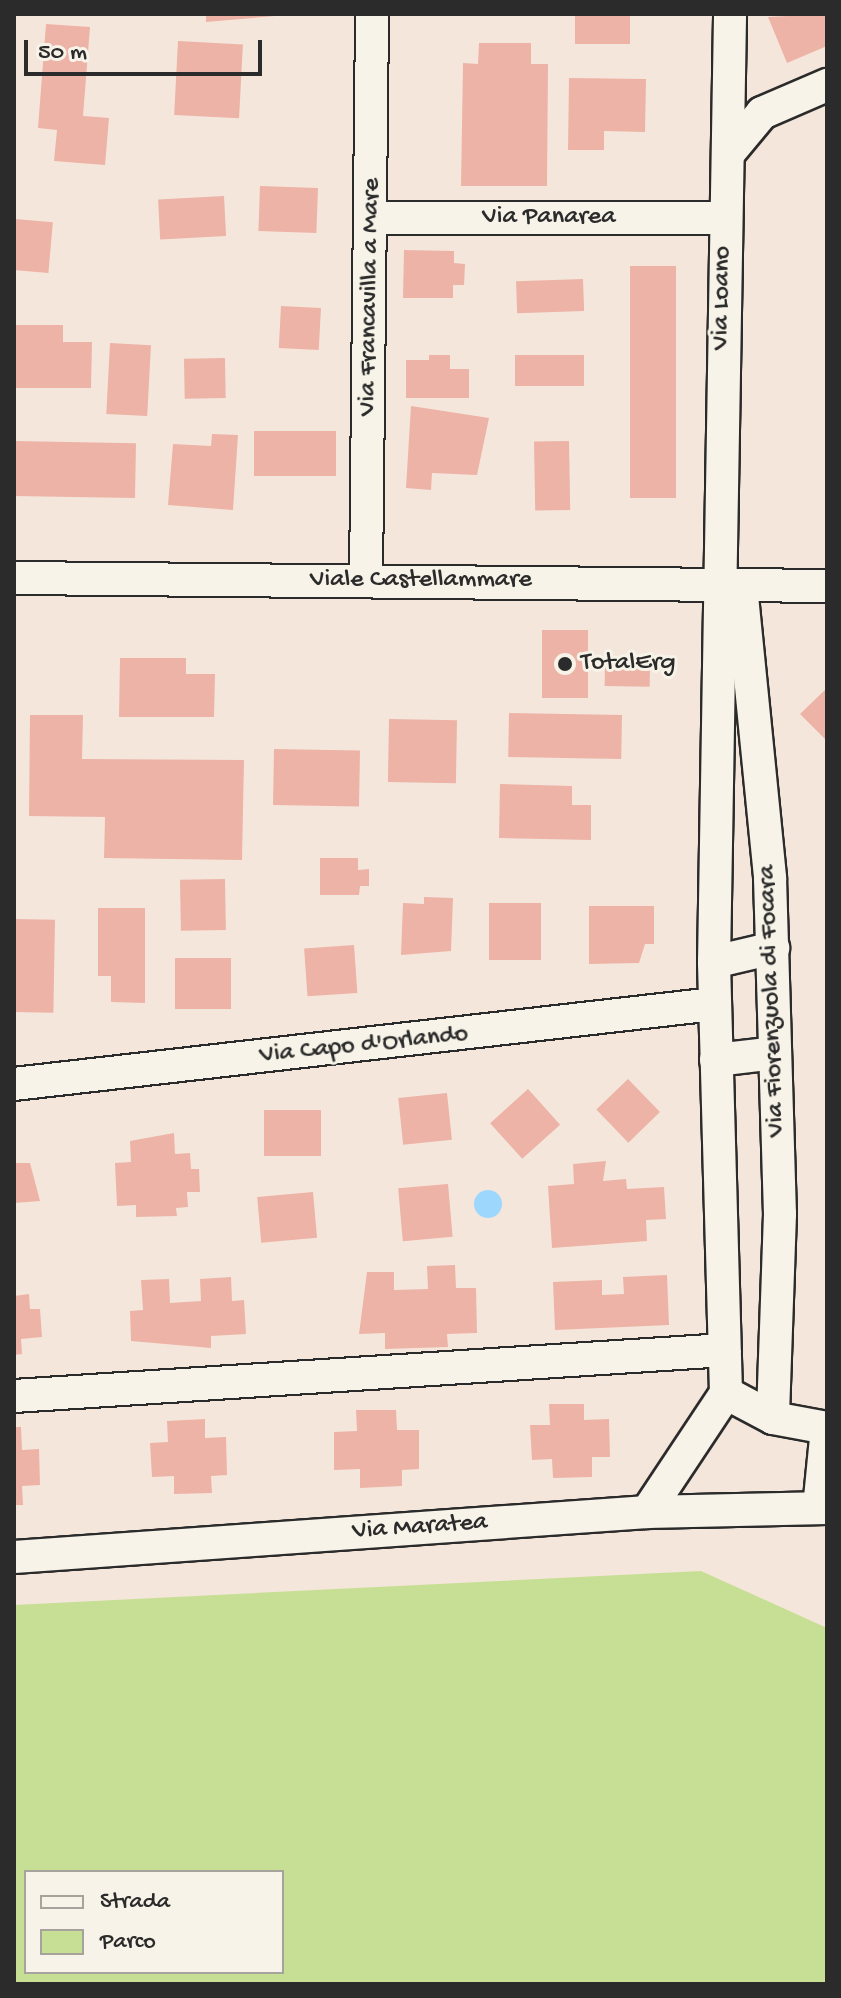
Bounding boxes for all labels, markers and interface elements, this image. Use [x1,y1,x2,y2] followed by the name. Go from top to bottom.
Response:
[28,24,266,74] scale bar
[38,39,87,68] text: 50 m
[353,178,389,416] street label: Via Francavilla a Mare
[482,202,616,234] street label: Via Panarea
[706,246,740,350] street label: Via Loano
[310,565,532,597] street label: Viale Castellammare
[581,648,675,680] place label: TotalErg
[556,655,574,673] marker: TotalErg
[753,864,793,1138] street label: Via Fiorenzuola di Focara
[258,1020,470,1072] street label: Via Capo d'Orlando
[351,1508,489,1548] street label: Via Maratea
[24,1870,284,1974] legend
[100,1888,170,1917] text: Strada
[100,1928,156,1957] text: Parco

